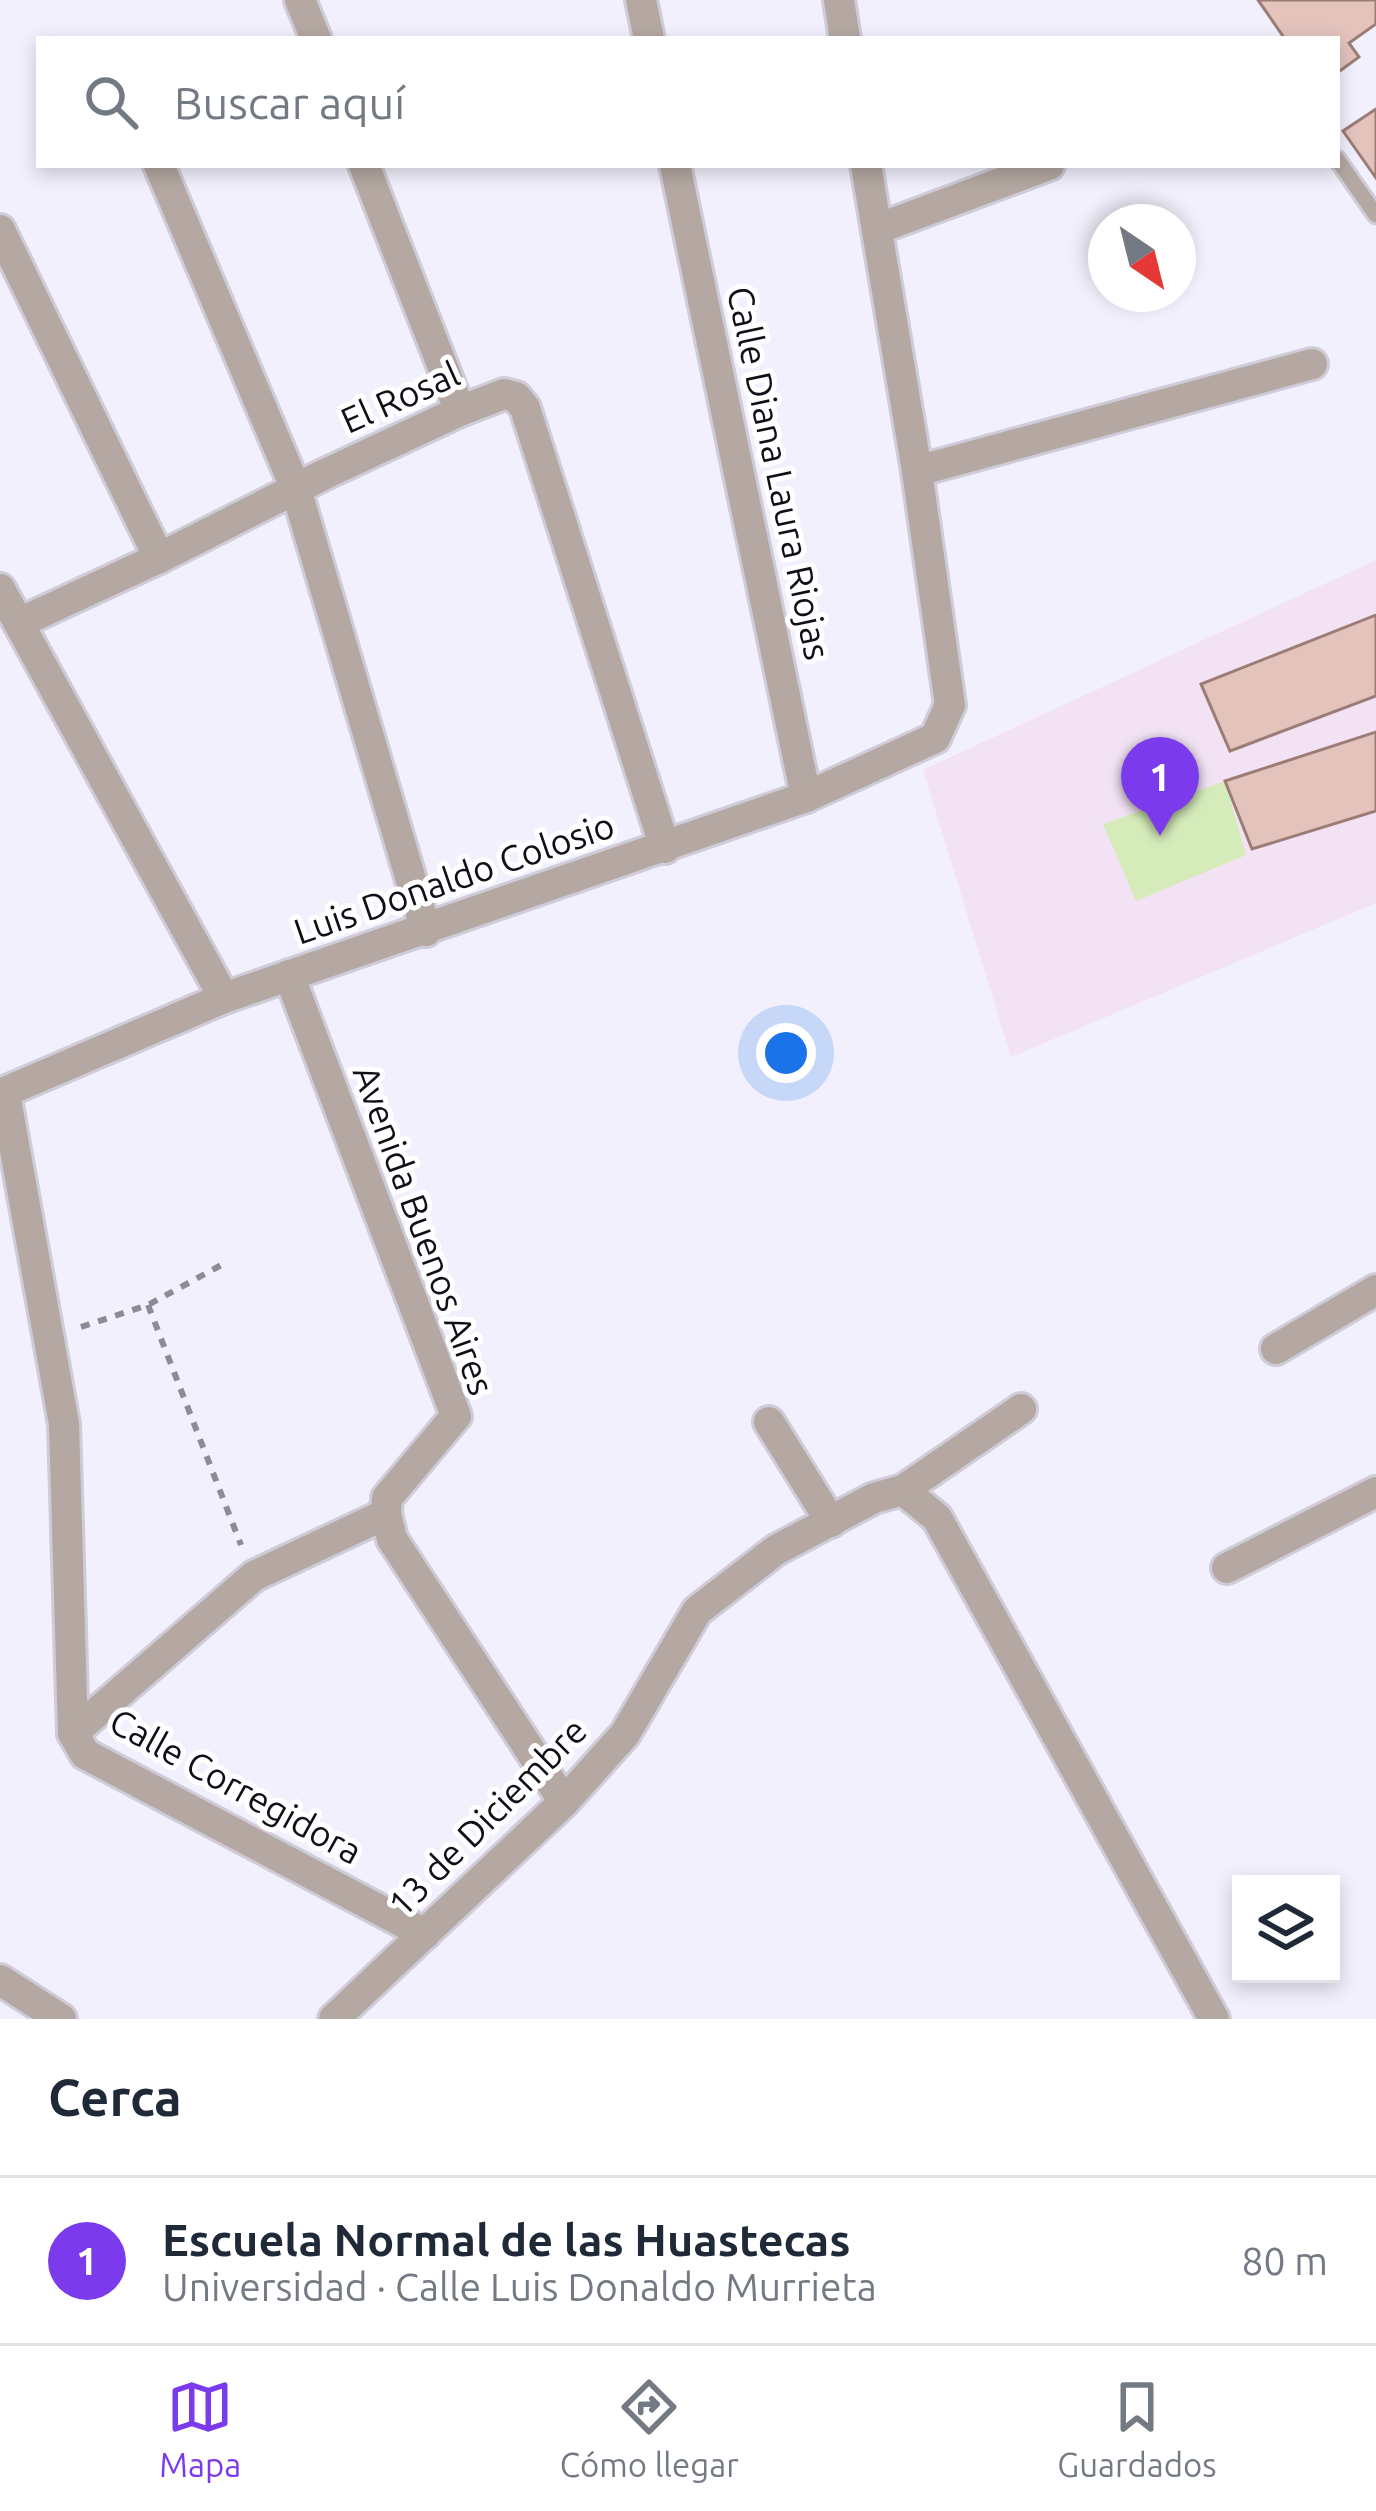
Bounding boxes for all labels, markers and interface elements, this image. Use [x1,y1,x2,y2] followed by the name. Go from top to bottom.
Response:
[36,36,1340,168] search box
[78,69,144,135] icon: search
[174,77,405,128] text: Buscar aquí
[1088,204,1196,312] north arrow
[720,283,839,663] street label: Calle Diana Laura Riojas
[334,352,465,441] street label: El Rosal
[1121,737,1199,836] pin: 1
[288,803,619,952] street label: Luis Donaldo Colosio
[756,1023,816,1083] your location
[346,1060,503,1400] street label: Avenida Buenos Aires
[103,1699,369,1872] street label: Calle Corregidora
[379,1709,594,1924] street label: 13 de Diciembre
[1232,1875,1340,1983] map controls
[1232,1875,1340,1983] button: layers
[48,2068,182,2126] text: Cerca
[162,2214,850,2265] text: Escuela Normal de las Huastecas
[76,2239,98,2282] text: 1
[1241,2239,1328,2282] text: 80 m
[162,2265,877,2308] text: Universidad · Calle Luis Donaldo Murrieta
[159,2374,241,2483] tab: Mapa
[560,2374,739,2483] tab: Cómo llegar
[1057,2374,1217,2483] tab: Guardados

